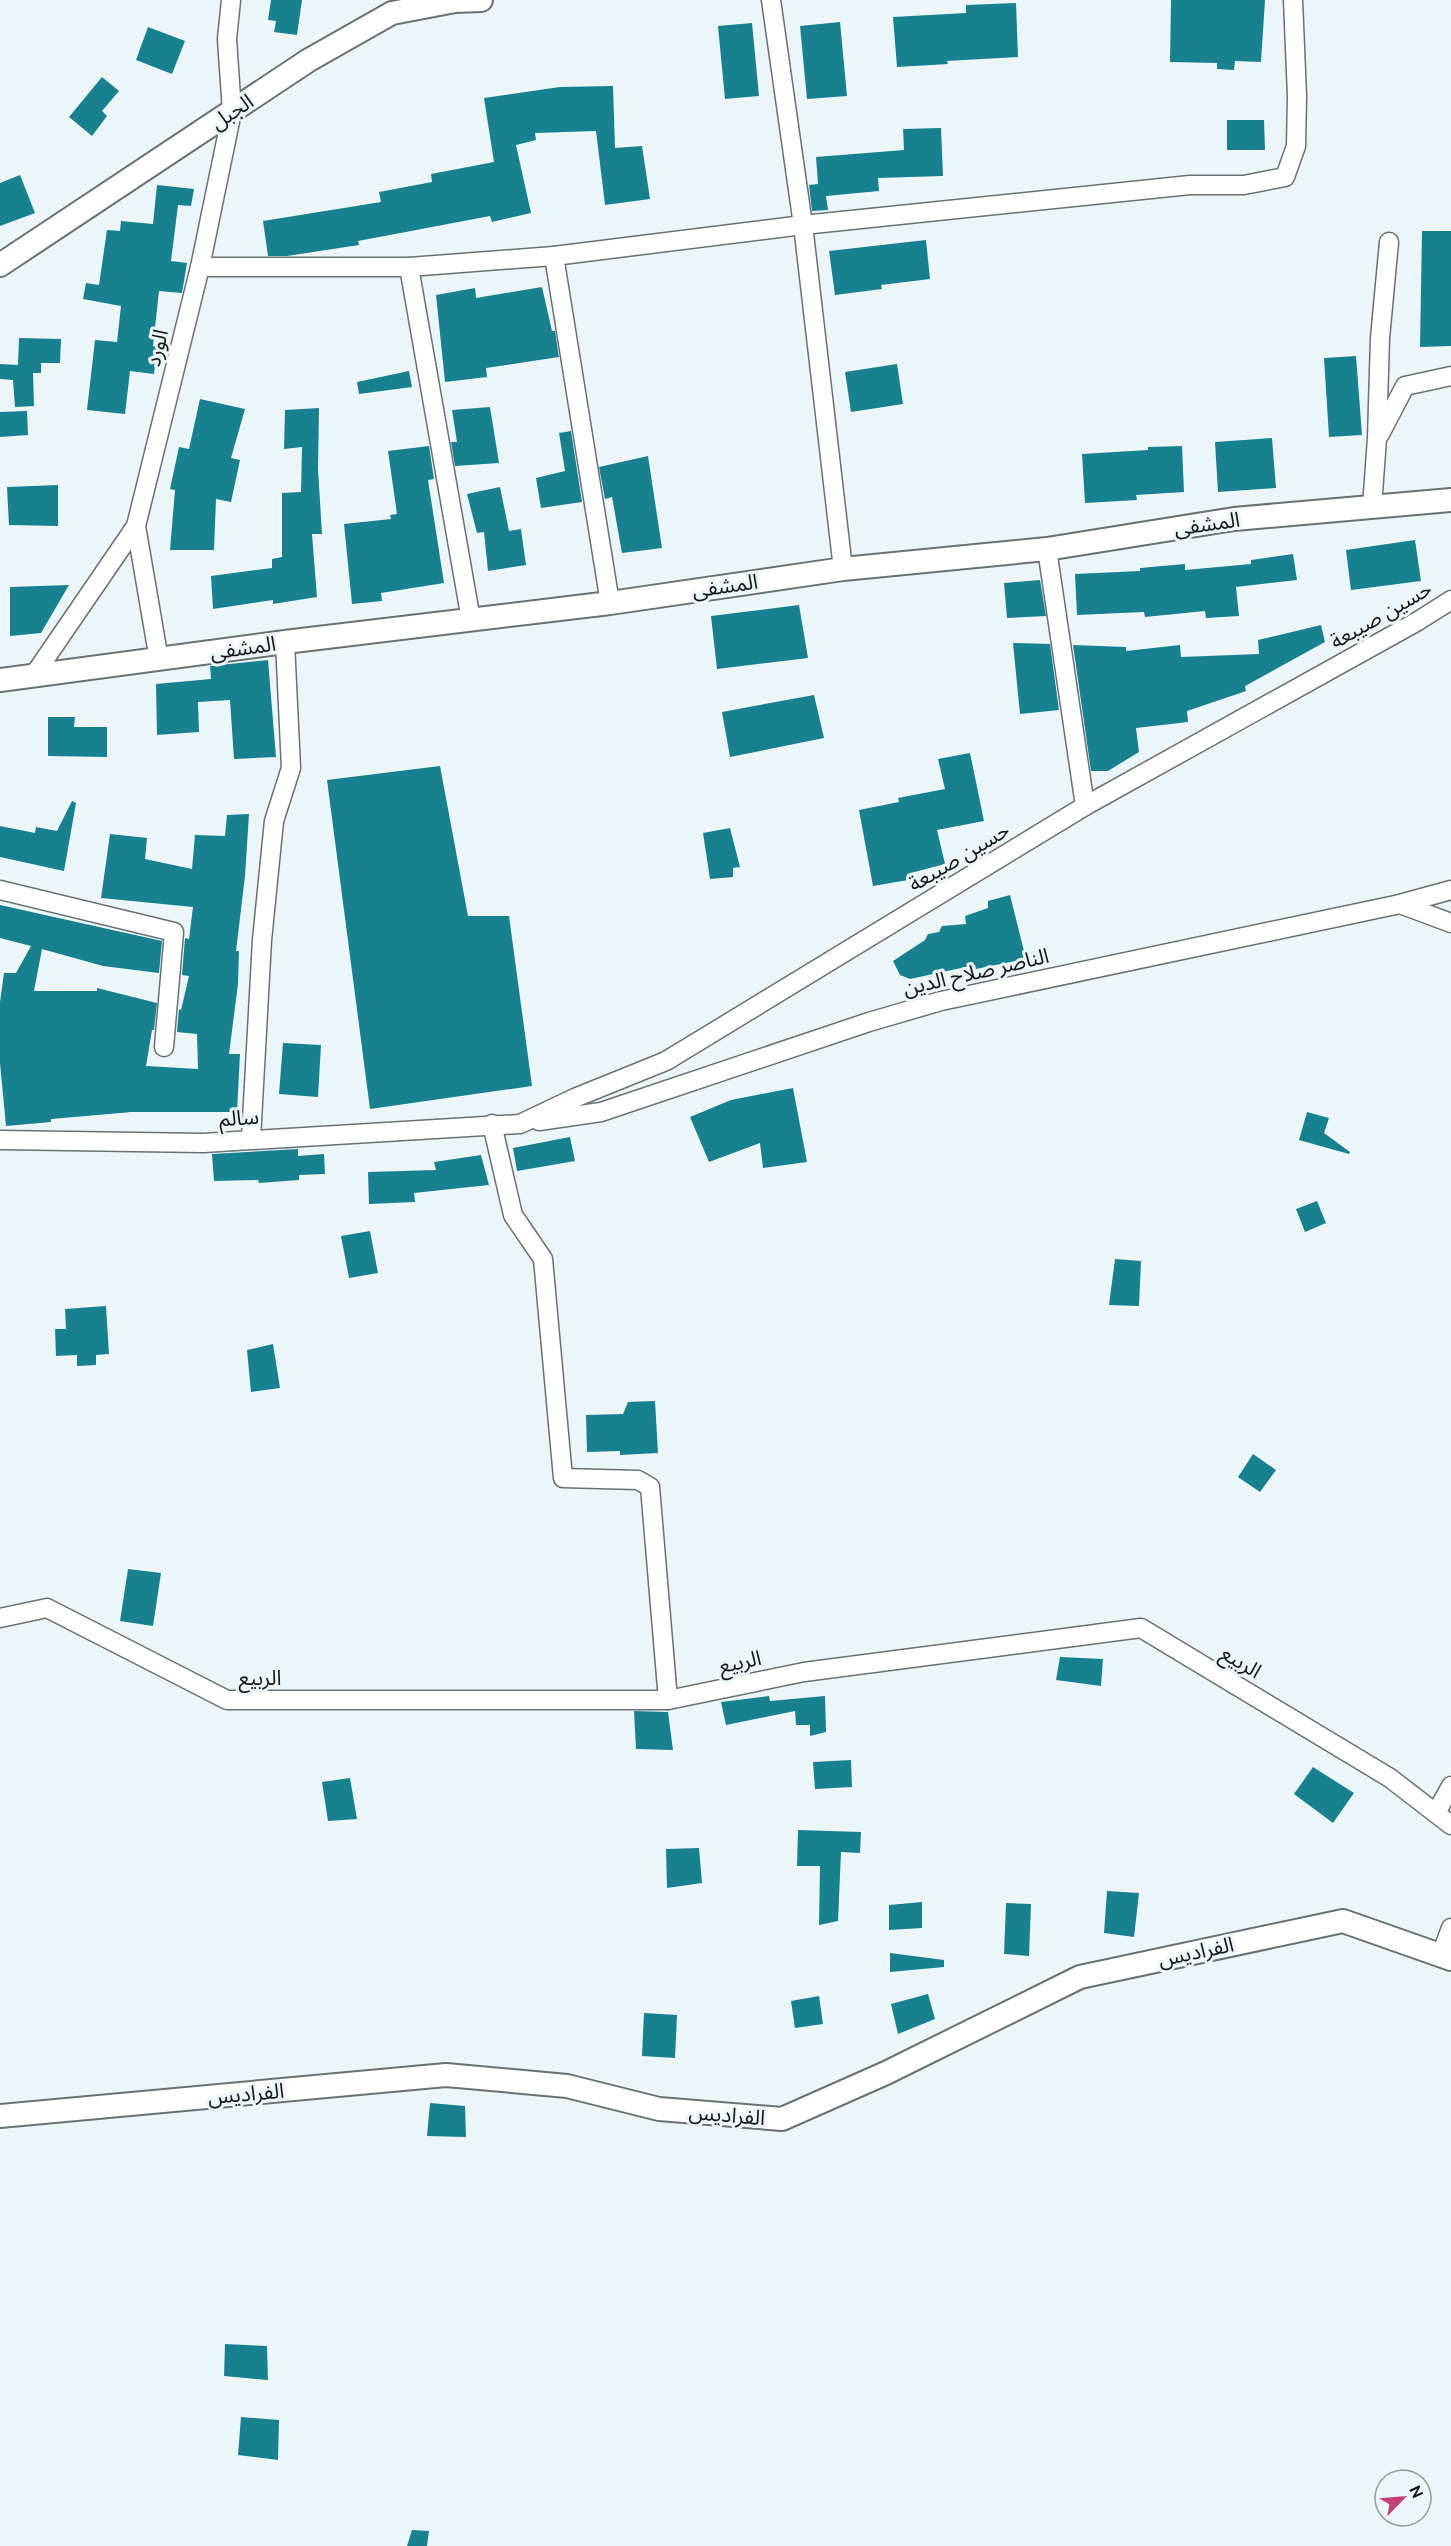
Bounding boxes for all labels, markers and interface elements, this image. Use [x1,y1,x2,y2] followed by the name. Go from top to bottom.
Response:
[206,88,258,135] street label: الجبل
[140,327,173,369] street label: الورد
[1172,507,1241,540] street label: المشفى
[690,569,759,602] street label: المشفى
[1325,575,1436,654] street label: حسين صيبعة
[208,631,277,664] street label: المشفى
[904,817,1014,896] street label: حسين صيبعة
[901,943,1052,1003] street label: الناصر صلاح الدين
[218,1104,260,1134] street label: سالم
[1215,1640,1266,1686] street label: الربيع
[716,1645,764,1681] street label: الربيع
[239,1665,281,1693] street label: الربيع
[1156,1931,1236,1972] street label: الفراديس
[207,2078,285,2109] street label: الفراديس
[688,2099,766,2130] street label: الفراديس
[1373,2468,1433,2528] north arrow
[1406,2482,1427,2501] text: N

